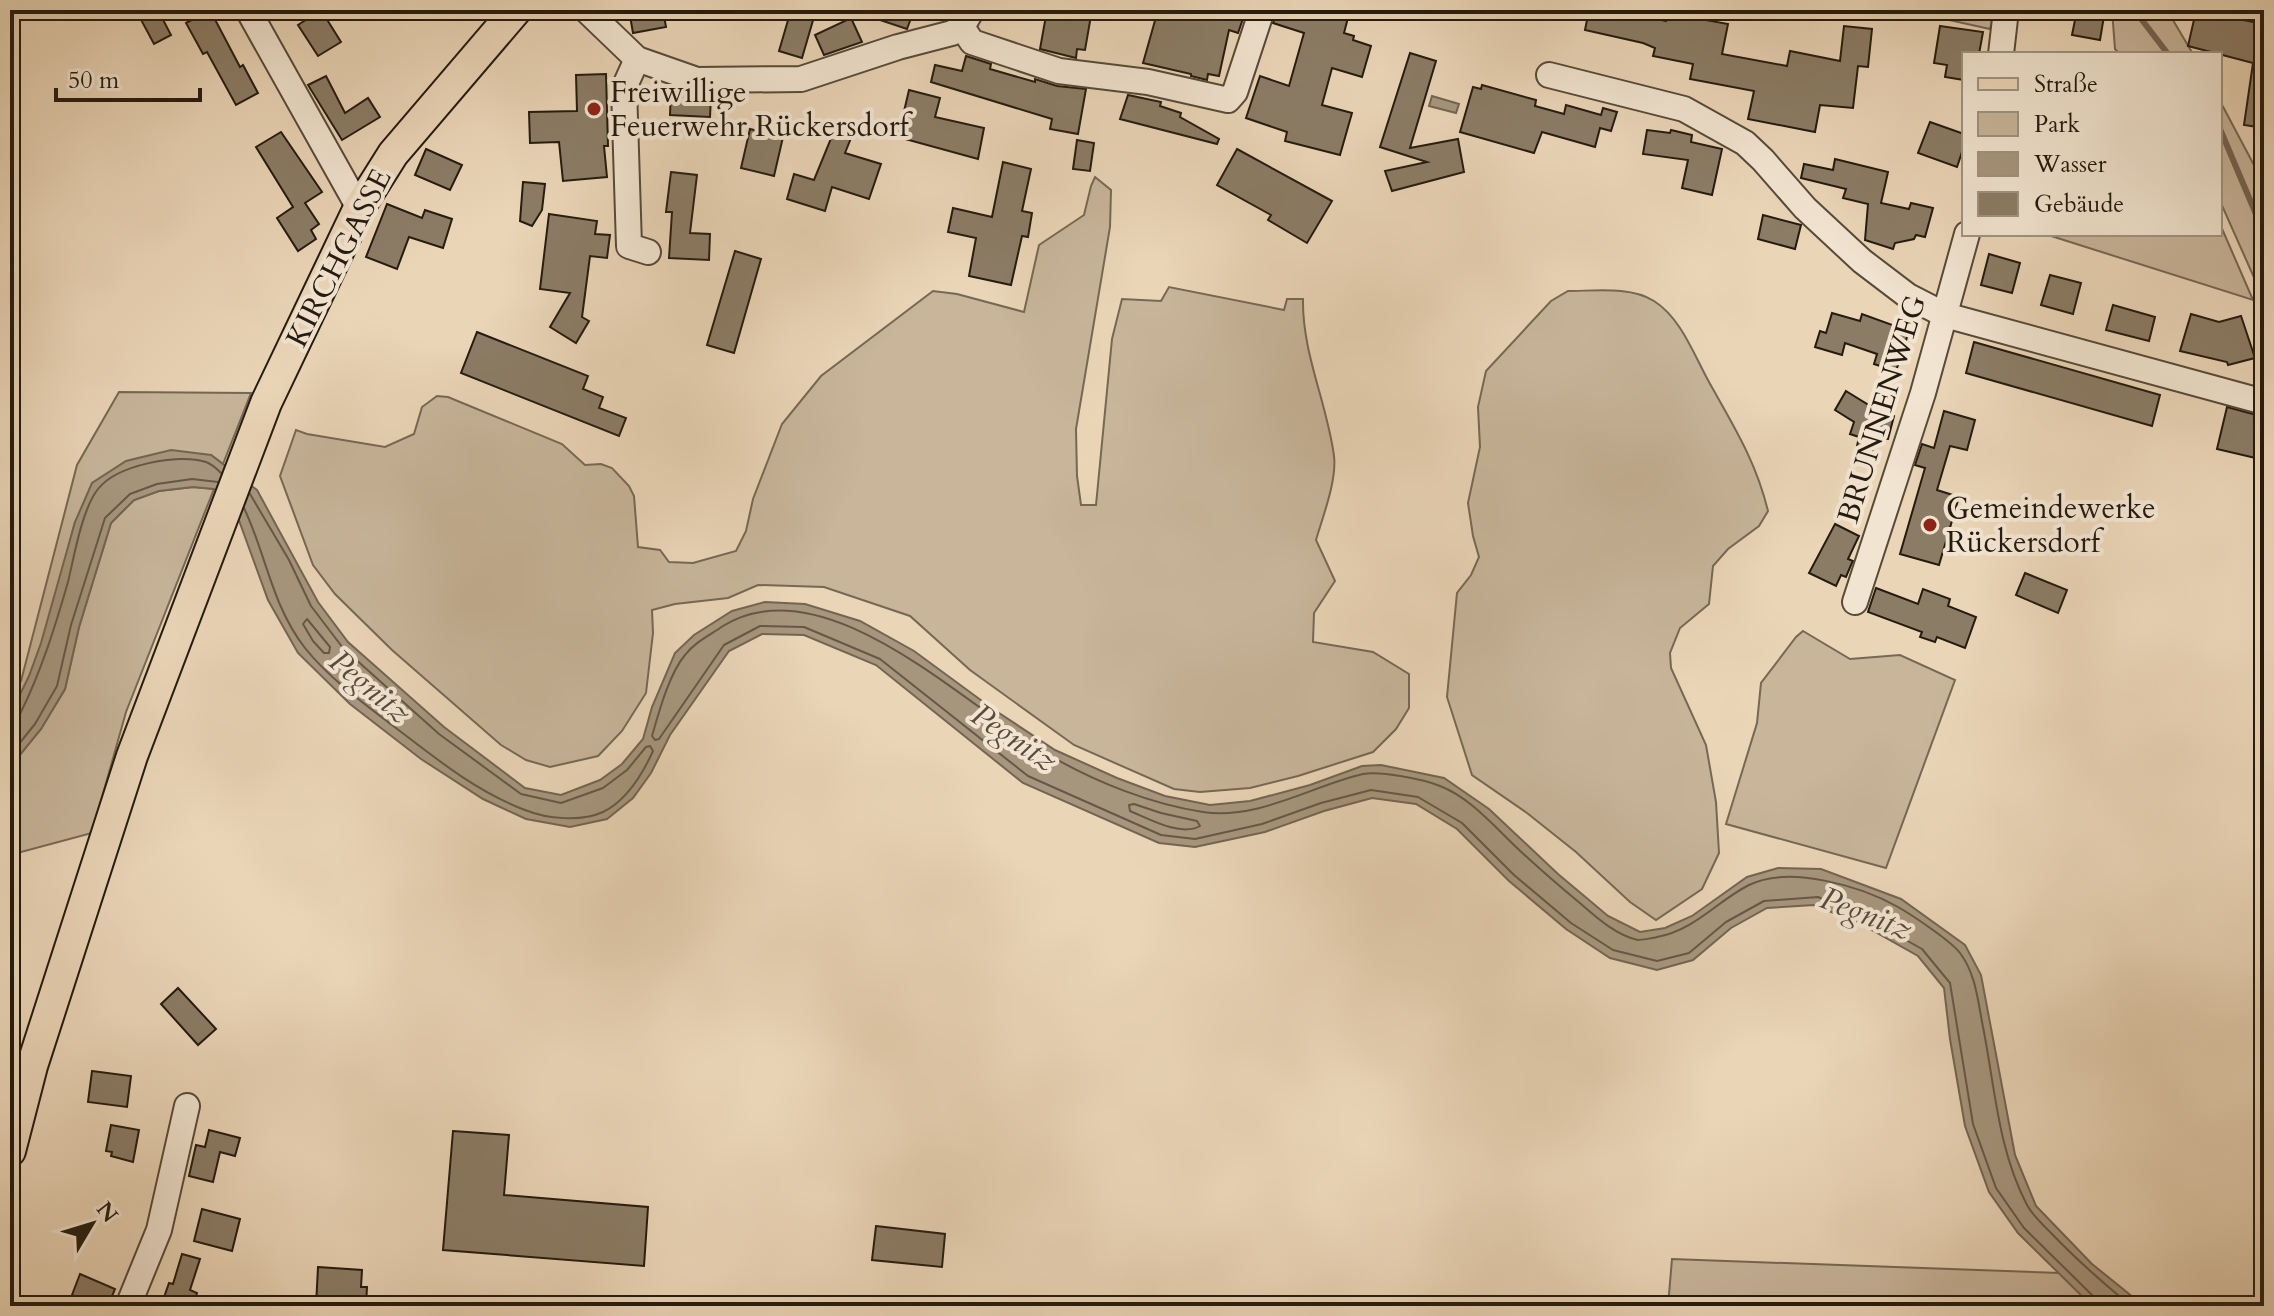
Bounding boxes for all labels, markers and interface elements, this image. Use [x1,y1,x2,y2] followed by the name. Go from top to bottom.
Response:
[56,52,200,102] scale bar
[1962,52,2222,236] legend
[68,64,120,97] text: 50 m
[2034,68,2098,101] text: Straße
[610,72,914,147] place label: Freiwillige Feuerwehr Rückersdorf
[585,100,603,118] marker: Freiwillige Feuerwehr Rückersdorf
[2034,108,2080,141] text: Park
[2033,148,2107,181] text: Wasser
[276,162,402,354] street label: KIRCHGASSE
[2034,188,2124,221] text: Gebäude
[1828,290,1936,528] street label: BRUNNENWEG
[1946,488,2156,563] place label: Gemeindewerke Rückersdorf
[1921,516,1939,534] marker: Gemeindewerke Rückersdorf
[320,640,421,734] water label: Pegnitz
[962,693,1066,783] water label: Pegnitz
[1814,876,1918,952] water label: Pegnitz
[52,1184,132,1264] north arrow
[89,1196,125,1229] text: N

